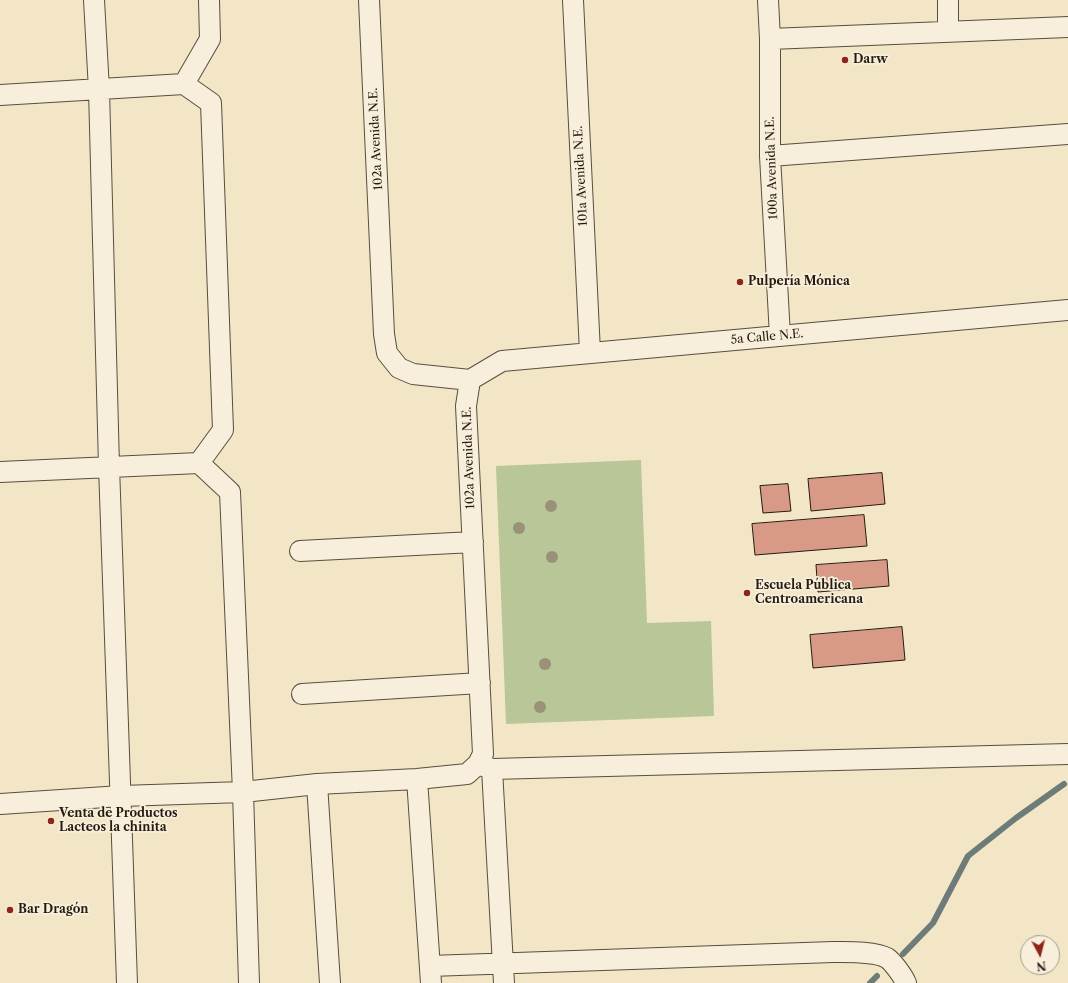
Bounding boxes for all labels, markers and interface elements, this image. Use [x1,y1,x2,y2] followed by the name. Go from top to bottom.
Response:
[853,53,888,67] place label: Darw
[840,55,850,65] marker: Darw
[366,87,386,191] street label: 102a Avenida N.E.
[763,116,781,220] street label: 100a Avenida N.E.
[571,125,591,227] street label: 101a Avenida N.E.
[748,275,850,289] place label: Pulpería Mónica
[735,277,745,287] marker: Pulpería Mónica
[730,327,804,347] street label: 5a Calle N.E.
[460,407,478,509] street label: 102a Avenida N.E.
[755,579,863,607] place label: Escuela Pública Centroamericana
[742,588,752,598] marker: Escuela Pública Centroamericana
[59,807,178,835] place label: Venta de Productos Lacteos la chinita
[46,816,56,826] marker: Venta de Productos Lacteos la chinita
[18,903,89,917] place label: Bar Dragón
[5,905,15,915] marker: Bar Dragón
[1020,935,1060,975] north arrow
[1036,958,1047,973] text: N

